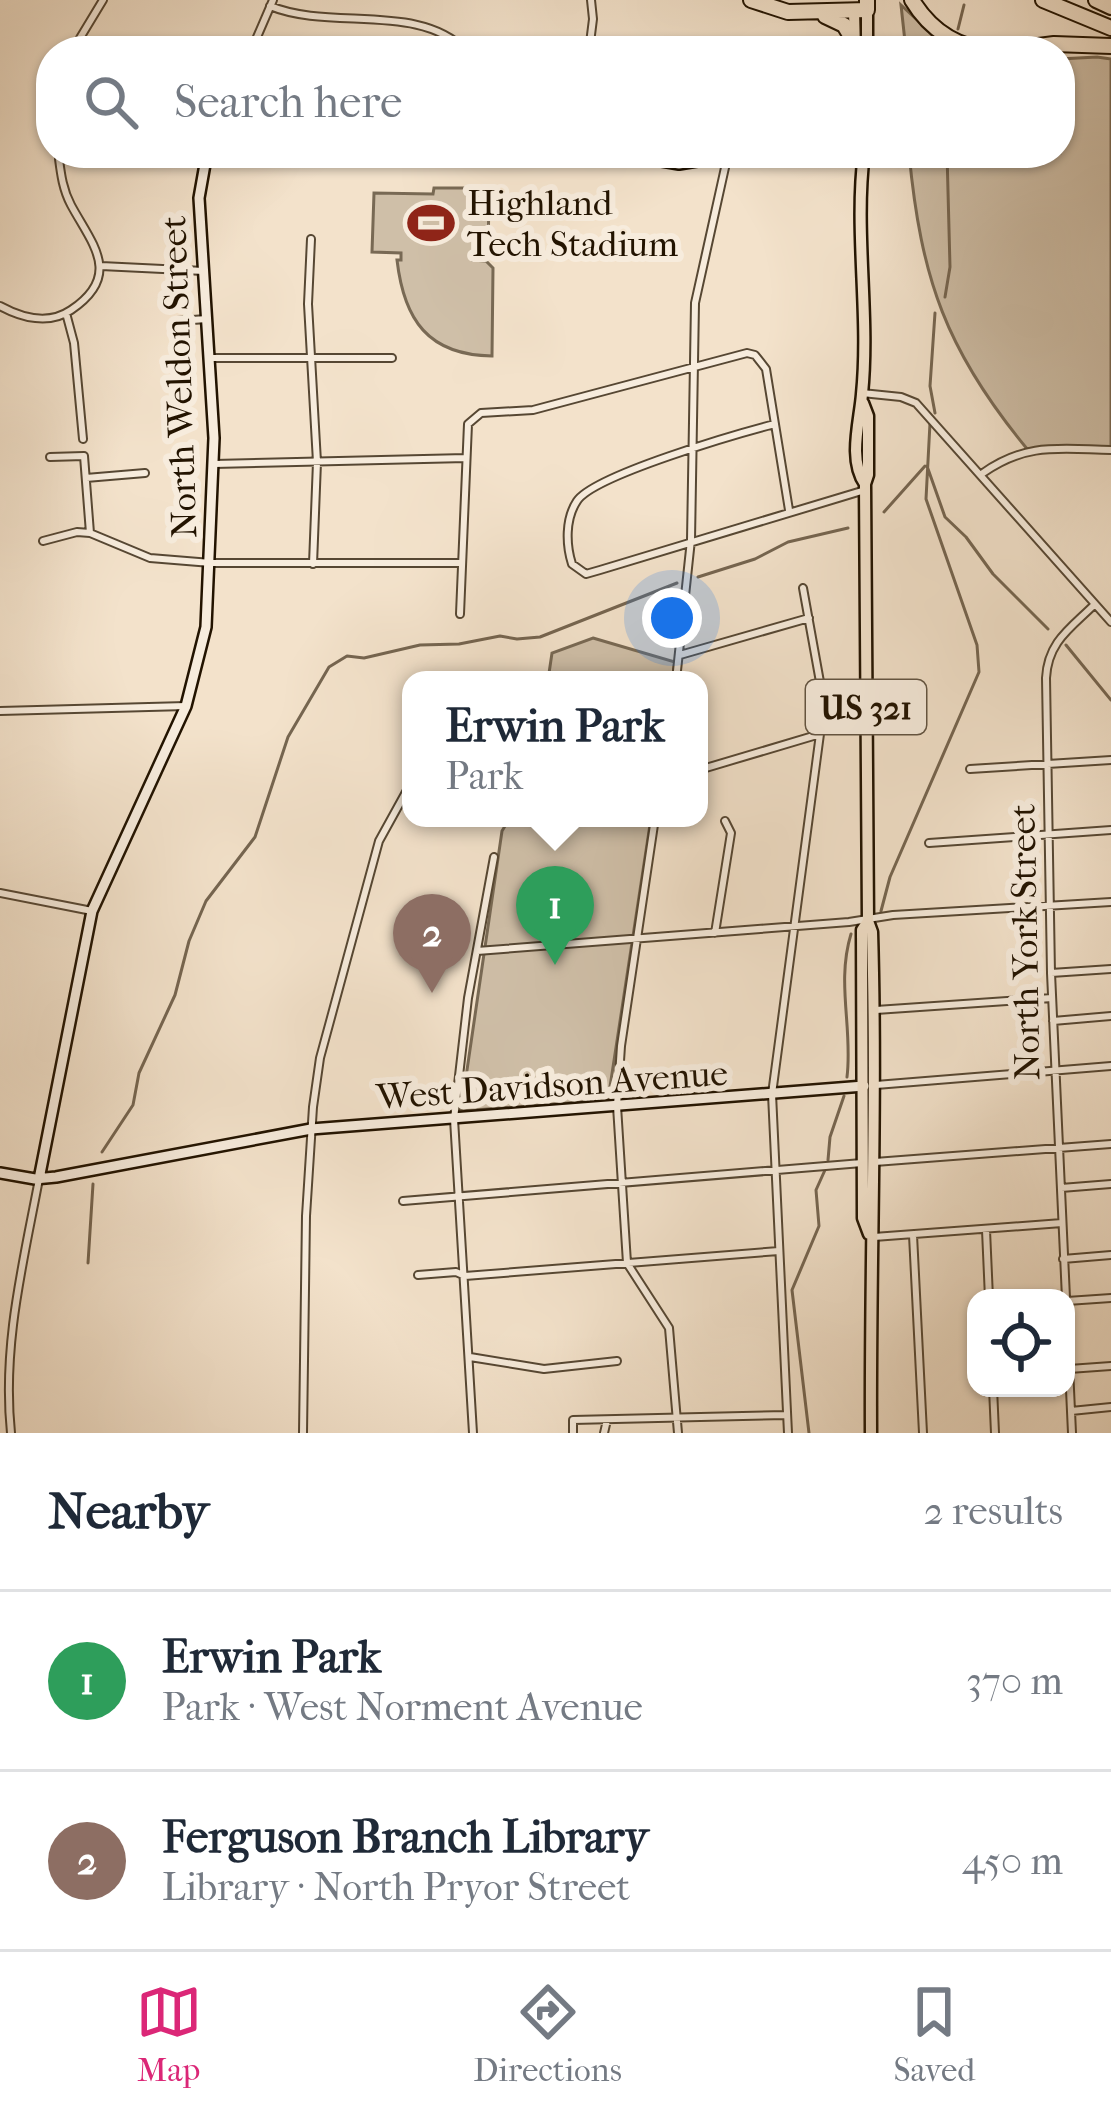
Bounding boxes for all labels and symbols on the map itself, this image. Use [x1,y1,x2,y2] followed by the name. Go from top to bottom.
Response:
[467,182,678,265] place label: Highland Tech Stadium
[406,198,456,248] sports icon: Highland Tech Stadium
[152,215,206,539] street label: North Weldon Street
[642,588,702,648] your location
[806,680,926,734] road number: US 321
[1002,803,1048,1081] street label: North York Street
[516,866,594,965] pin: 1
[393,894,471,993] pin: 2
[374,1052,729,1118] street label: West Davidson Avenue

